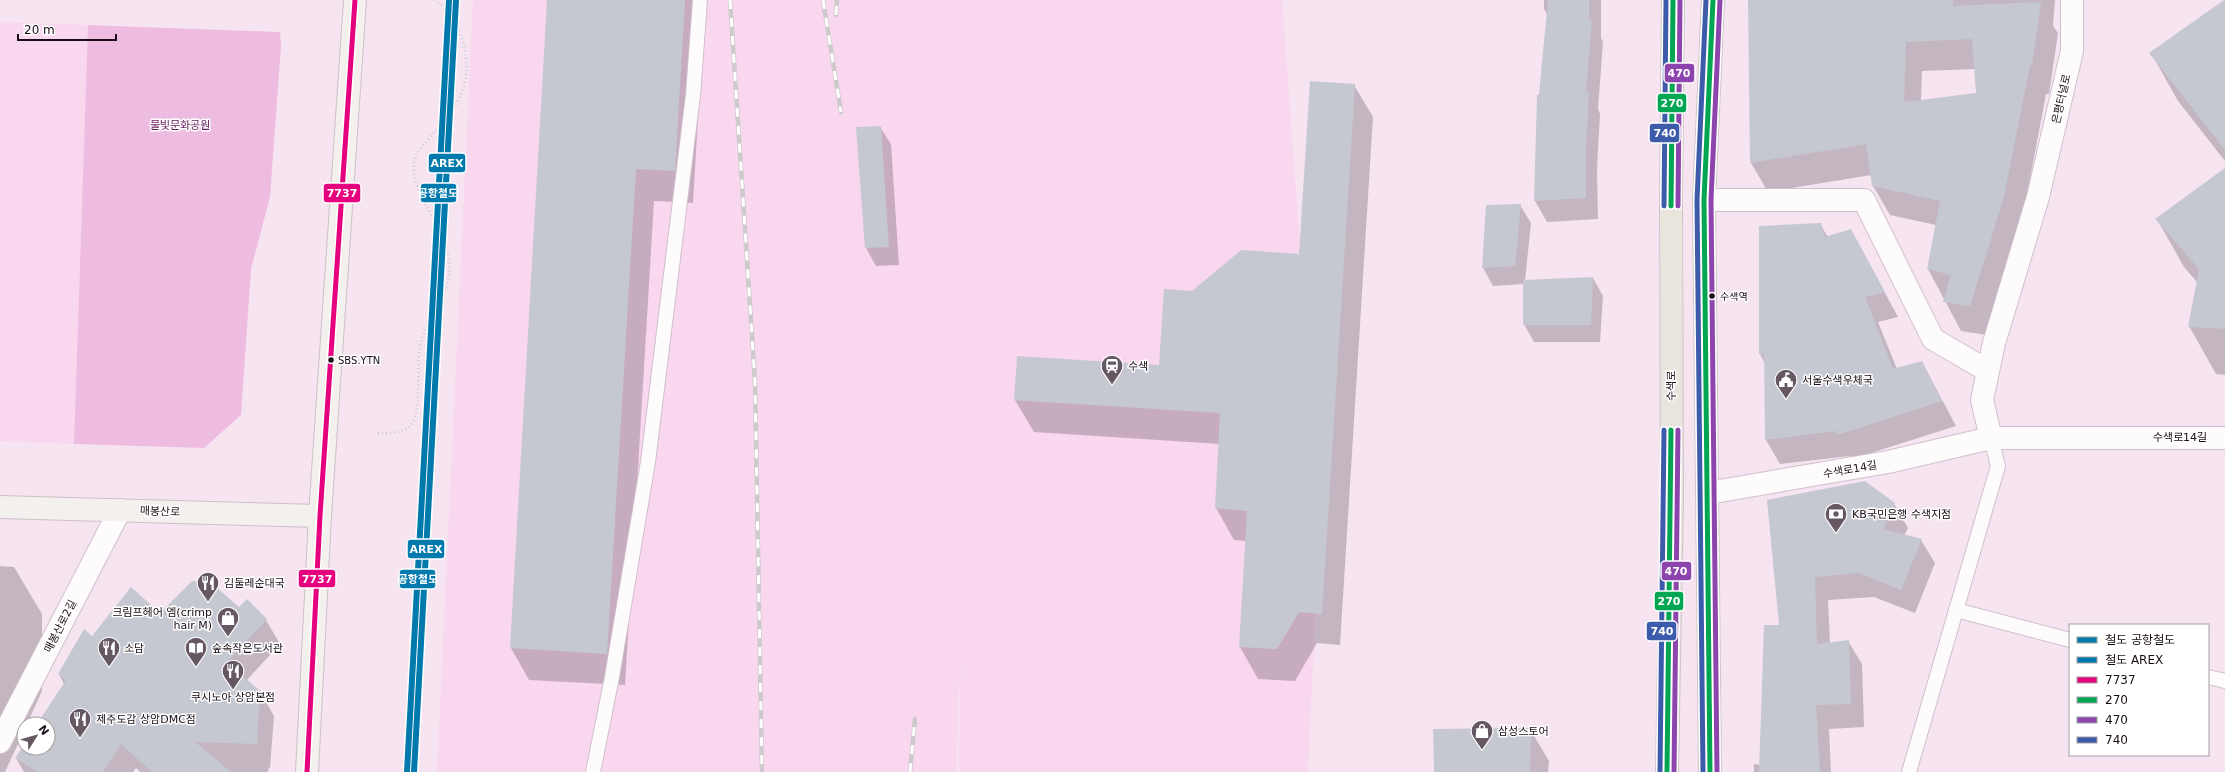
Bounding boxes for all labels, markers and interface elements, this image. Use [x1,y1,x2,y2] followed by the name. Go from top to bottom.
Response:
[18,16,116,42] scale bar
[24,23,55,37] text: 20 m
[1664,63,1695,83] line badge: 470
[1668,67,1691,80] text: 470
[2049,73,2074,125] street label: 은평터널로
[1657,93,1687,113] line badge: 270
[1661,97,1684,110] text: 270
[150,119,210,132] park label: 물빛문화공원
[1649,123,1680,143] line badge: 740
[1654,127,1677,140] text: 740
[428,153,466,173] line badge: AREX
[431,157,464,170] text: AREX
[323,183,361,203] line badge: 7737
[420,183,457,203] line badge: 공항철도
[327,187,357,200] text: 7737
[418,187,458,200] text: 공항철도
[1707,291,1717,301] marker: 수색역
[1720,291,1748,302] place label: 수색역
[1099,353,1125,386] station icon: 수색
[326,355,336,365] marker: SBS.YTN
[338,355,380,366] place label: SBS.YTN
[1128,360,1148,373] place label: 수색
[1773,367,1799,400] public building icon: 서울수색우체국
[1665,371,1678,401] street label: 수색로
[1802,374,1873,387] place label: 서울수색우체국
[2153,431,2207,444] street label: 수색로14길
[1822,458,1878,481] street label: 수색로14길
[1823,501,1849,534] bank icon: KB국민은행 수색지점
[140,504,180,519] street label: 매봉산로
[1852,508,1951,521] place label: KB국민은행 수색지점
[407,539,445,559] line badge: AREX
[410,543,443,556] text: AREX
[1661,561,1692,581] line badge: 470
[1665,565,1688,578] text: 470
[298,569,336,588] line badge: 7737
[399,569,436,589] line badge: 공항철도
[195,570,221,603] restaurant icon: 김둘레순대국
[302,573,332,586] text: 7737
[398,573,438,586] text: 공항철도
[224,577,285,590] place label: 김둘레순대국
[1654,591,1684,611] line badge: 270
[1658,595,1681,608] text: 270
[42,598,79,655] street label: 매봉산로2길
[215,605,241,638] shop icon: 크림프헤어 엠(crimp hair M)
[112,606,212,632] place label: 크림프헤어 엠(crimp hair M)
[1646,621,1677,641] line badge: 740
[2069,624,2209,756] legend
[1651,625,1674,638] text: 740
[2105,633,2175,647] text: 철도 공항철도
[96,635,122,668] restaurant icon: 소담
[183,635,209,668] library icon: 숲속작은도서관
[124,642,144,655] place label: 소담
[212,642,283,655] place label: 숲속작은도서관
[2105,653,2163,667] text: 철도 AREX
[220,658,246,691] restaurant icon: 쿠시노아 상암본점
[2105,673,2136,687] text: 7737
[191,691,275,704] place label: 쿠시노아 상암본점
[2105,693,2128,707] text: 270
[67,706,93,739] restaurant icon: 제주도감 상암DMC점
[96,713,196,726] place label: 제주도감 상암DMC점
[2105,713,2128,727] text: 470
[16,716,56,756] north arrow
[1469,718,1495,751] shop icon: 삼성스토어
[36,723,52,738] text: N
[1498,725,1549,738] place label: 삼성스토어
[2105,733,2128,747] text: 740

